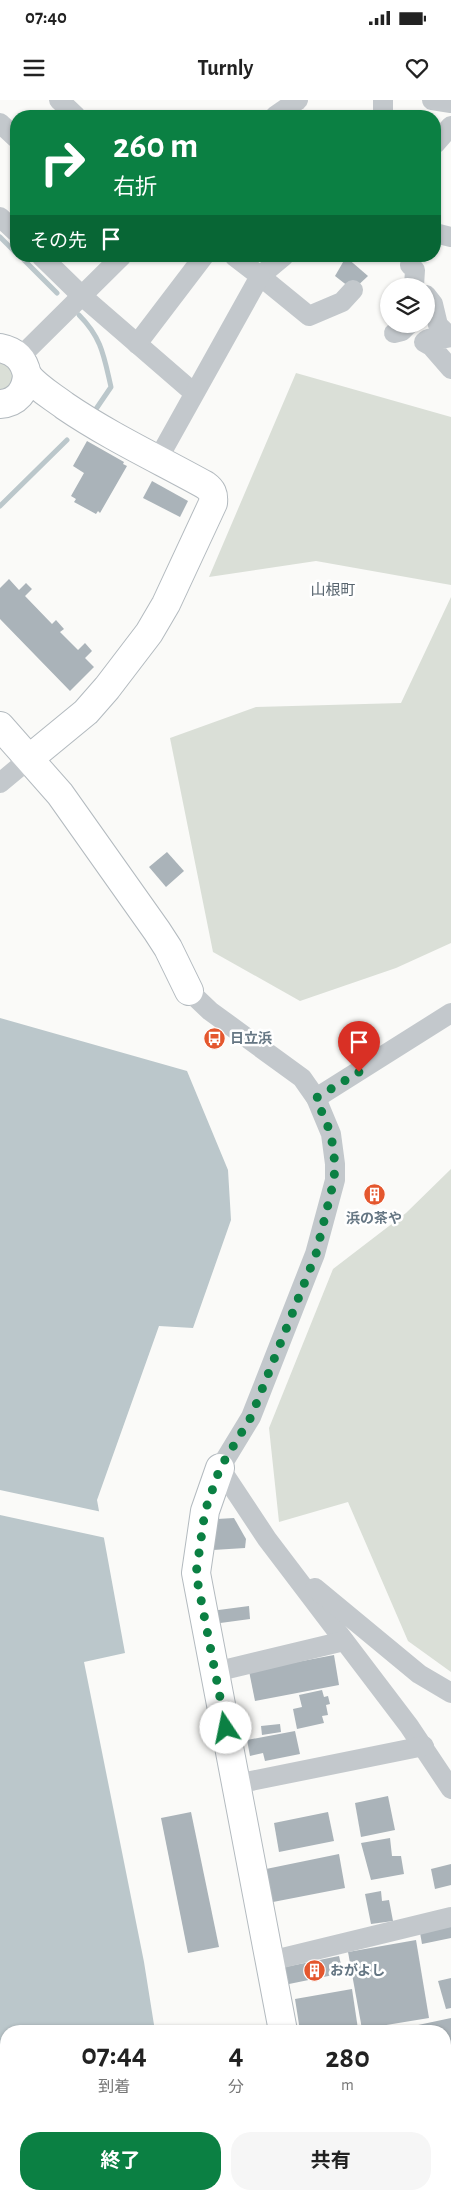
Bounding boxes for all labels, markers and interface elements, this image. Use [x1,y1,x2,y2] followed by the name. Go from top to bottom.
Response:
[25,8,67,27] text: 07:40
[20,54,48,82] icon: menu
[403,54,431,82] icon: heart
[198,57,253,79] text: Turnly
[113,129,198,164] text: 260 m
[30,130,95,195] icon: right
[113,176,157,198] text: 右折
[97,225,125,253] icon: arrive
[30,232,87,251] text: その先
[380,278,435,333] map controls
[380,278,435,333] button: layers
[310,582,356,598] district label: 山根町
[338,1021,380,1072] pin
[202,1026,226,1050] bus stop icon: 日立浜
[345,1028,373,1056] icon: arrive
[230,1030,272,1046] place label: 日立浜
[362,1183,386,1207] building icon: 浜の茶や
[346,1210,402,1226] place label: 浜の茶や
[199,1701,251,1753] position arrow
[302,1958,326,1982] building icon: おがよし
[330,1962,385,1978] place label: おがよし
[81,2040,147,2070] text: 07:44
[228,2040,244,2070] text: 4
[325,2043,370,2073] text: 280
[341,2077,354,2093] text: m
[98,2079,130,2095] text: 到着
[228,2079,244,2095] text: 分
[20,2132,221,2190] button: 終了
[231,2132,431,2190] button: 共有

